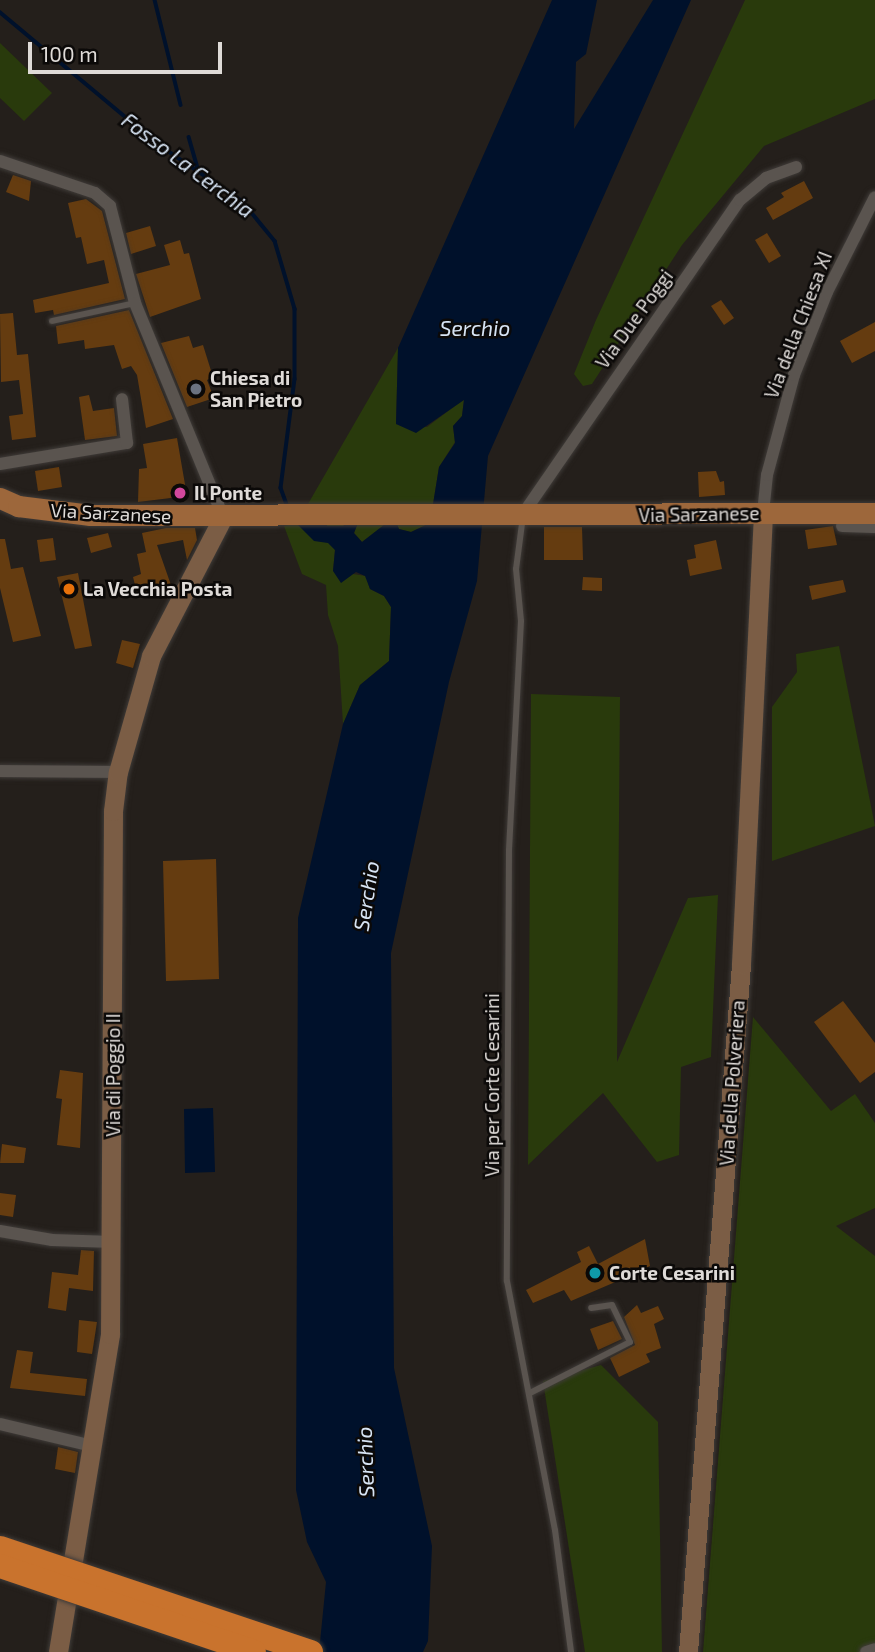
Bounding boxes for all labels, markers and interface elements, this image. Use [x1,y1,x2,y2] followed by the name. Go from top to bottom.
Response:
[32,28,226,72] scale bar
[41,41,98,66] text: 100 m
[117,107,259,223] water label: Fosso La Cerchia
[759,248,837,402] street label: Via della Chiesa XI
[591,265,677,373] street label: Via Due Poggi
[440,315,510,341] water label: Serchio
[210,367,302,411] place label: Chiesa di San Pietro
[188,381,204,397] marker: Chiesa di San Pietro
[194,482,263,504] place label: Il Ponte
[172,485,188,501] marker: Il Ponte
[50,498,172,528] street label: Via Sarzanese
[638,502,760,526] street label: Via Sarzanese
[83,578,233,600] place label: La Vecchia Posta
[61,581,77,597] marker: La Vecchia Posta
[348,859,384,933] water label: Serchio
[481,993,503,1177] street label: Via per Corte Cesarini
[715,999,749,1167] street label: Via della Polveriera
[102,1013,124,1137] street label: Via di Poggio II
[609,1262,735,1284] place label: Corte Cesarini
[587,1265,603,1281] marker: Corte Cesarini
[351,1426,379,1498] water label: Serchio

